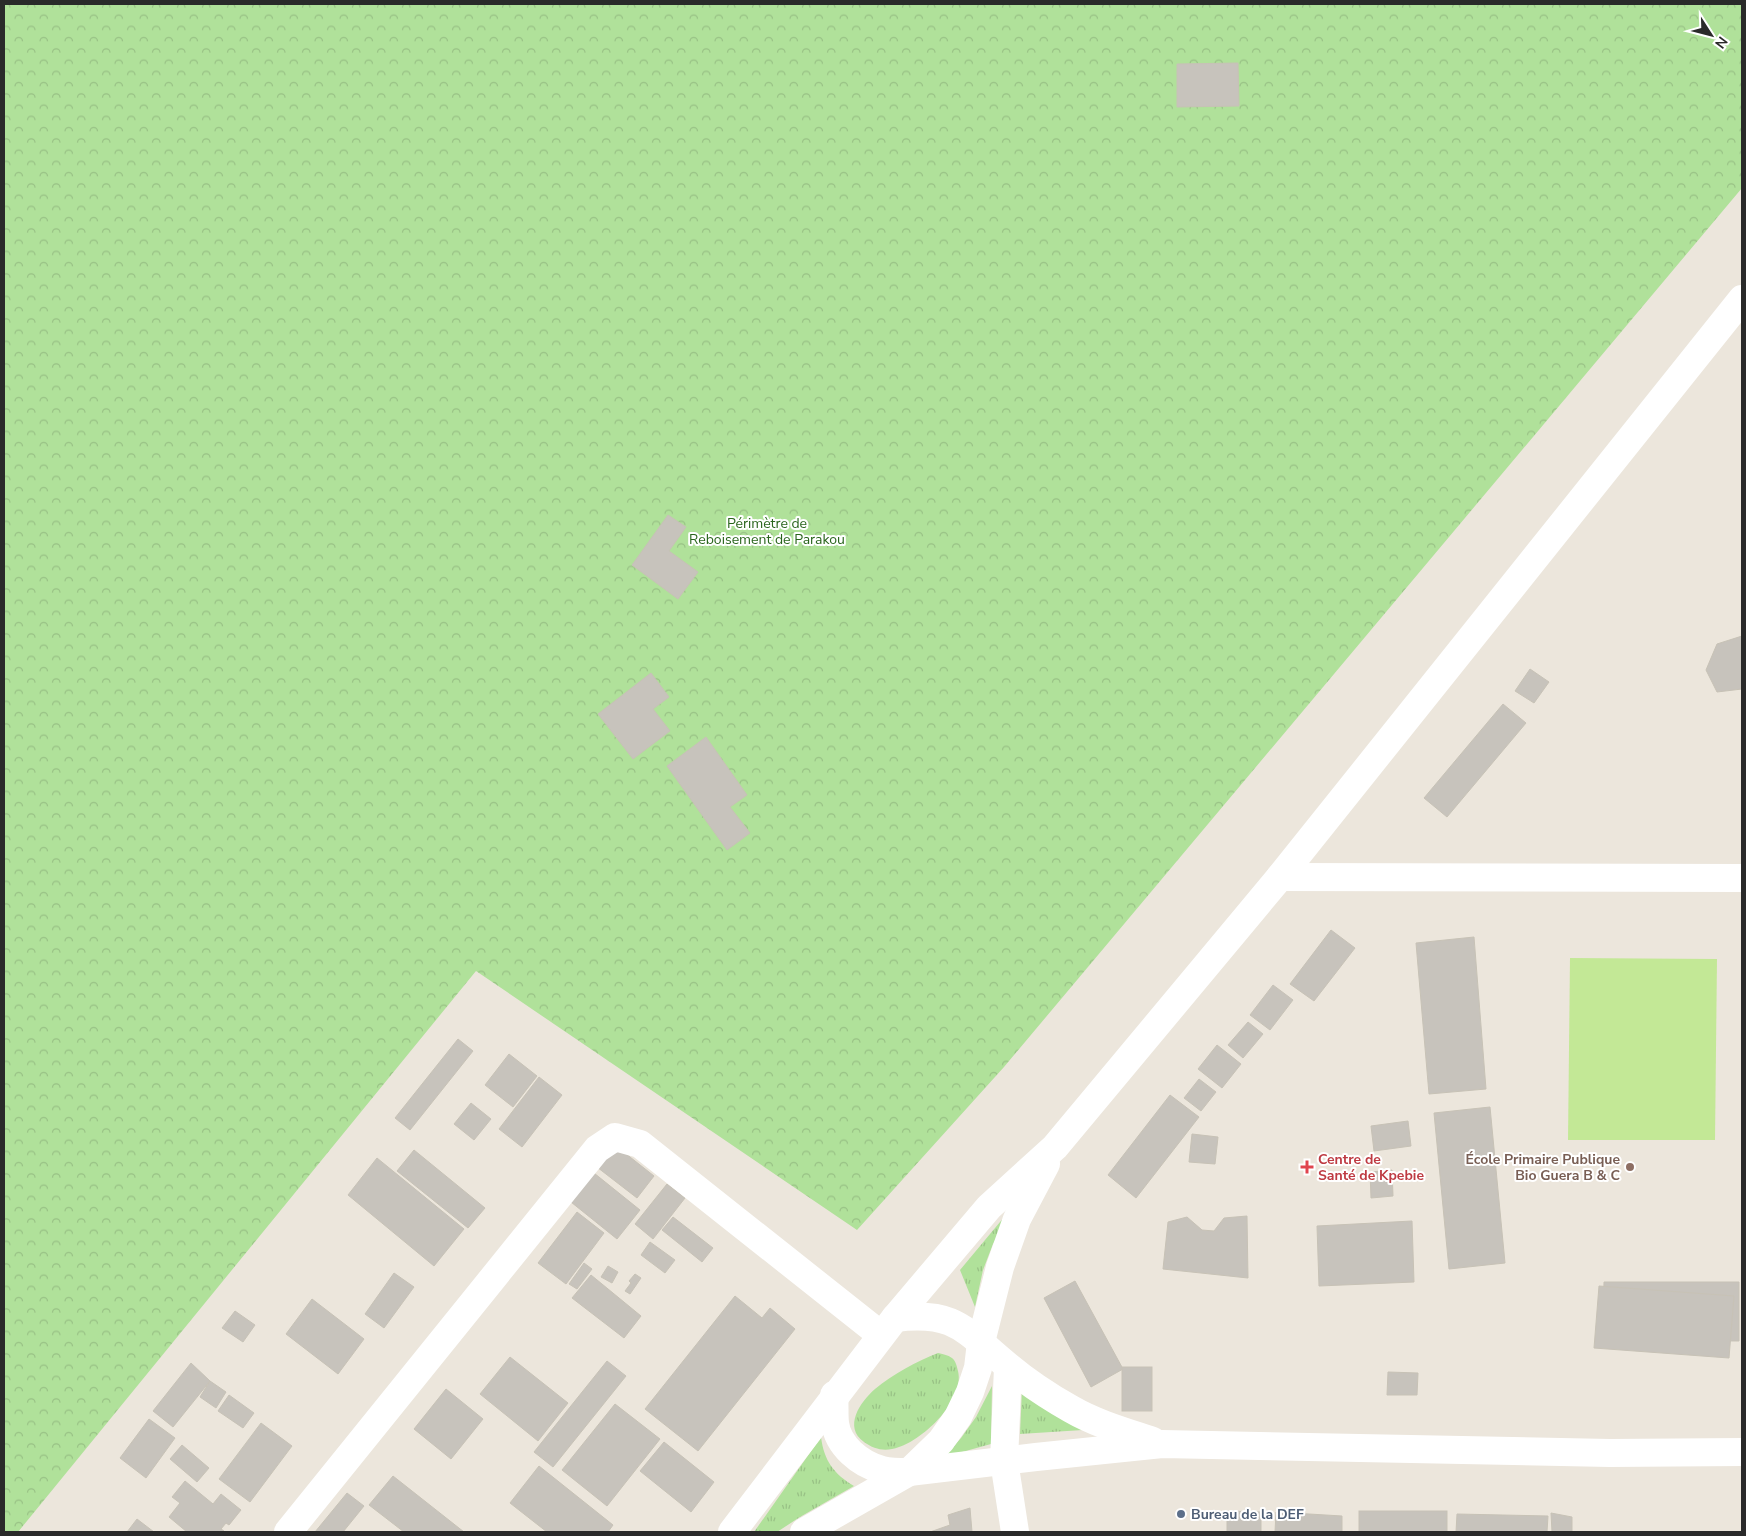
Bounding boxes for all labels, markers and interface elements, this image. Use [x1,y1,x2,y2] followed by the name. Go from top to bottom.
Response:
[1686,10,1736,60] north arrow
[1710,33,1732,52] text: N
[689,514,845,549] park label: Périmètre de Reboisement de Parakou
[1318,1150,1424,1185] place label: Centre de Santé de Kpebie
[1465,1150,1620,1185] place label: École Primaire Publique Bio Guera B & C
[1300,1160,1314,1174] marker: Centre de Santé de Kpebie
[1624,1161,1636,1173] marker: École Primaire Publique Bio Guera B & C
[1191,1505,1304,1524] place label: Bureau de la DEF
[1175,1508,1187,1520] marker: Bureau de la DEF

